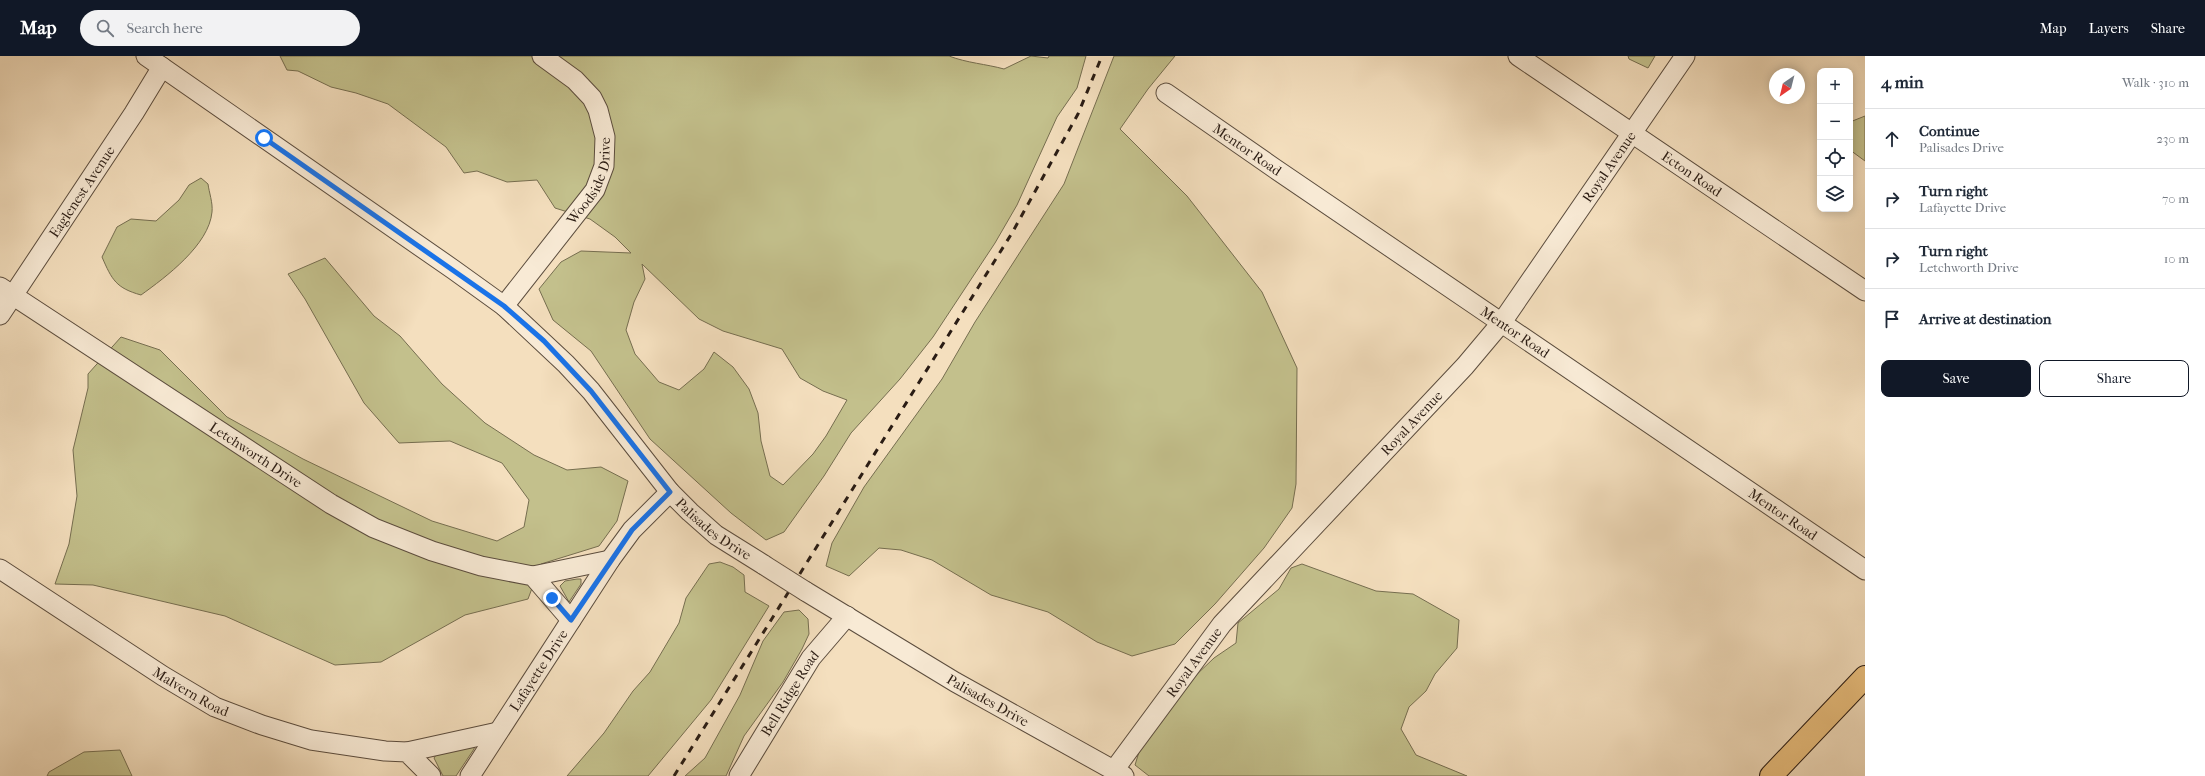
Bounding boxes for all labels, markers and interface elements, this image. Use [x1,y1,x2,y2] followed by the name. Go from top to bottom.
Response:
[80,10,360,46] search box
[20,17,56,39] text: Map
[94,17,116,39] icon: search
[126,19,203,37] text: Search here
[2040,20,2067,37] text: Map
[2089,20,2129,37] text: Layers
[2151,20,2185,37] text: Share
[1769,68,1805,104] north arrow
[1817,68,1853,212] map controls
[1817,68,1853,104] button: +
[1881,72,1924,92] text: 4 min
[2122,75,2189,90] text: Walk · 310 m
[1817,104,1853,140] button: −
[1209,120,1285,180] street label: Mentor Road
[1919,122,1979,140] text: Continue
[1579,128,1640,206] street label: Royal Avenue
[1881,128,1903,150] icon: ahead
[255,129,273,147] route start
[2156,131,2189,146] text: 230 m
[563,137,614,229] street label: Woodside Drive
[1817,140,1853,176] button: locate
[1919,140,2004,155] text: Palisades Drive
[46,143,119,241] street label: Eaglenest Avenue
[1658,148,1725,201] street label: Ecton Road
[1817,176,1853,212] button: layers
[1919,182,1988,200] text: Turn right
[1881,188,1903,210] icon: right
[2162,191,2189,206] text: 70 m
[1919,200,2006,215] text: Lafayette Drive
[1919,242,1988,260] text: Turn right
[1881,248,1903,270] icon: right
[2164,251,2189,266] text: 10 m
[1919,260,2019,275] text: Letchworth Drive
[1477,303,1553,362] street label: Mentor Road
[1881,308,1903,330] icon: arrive
[1919,310,2051,328] text: Arrive at destination
[1881,360,2031,397] button: Save
[2039,360,2189,397] button: Share
[1377,387,1446,459] street label: Royal Avenue
[206,419,305,492] street label: Letchworth Drive
[1745,485,1821,544] street label: Mentor Road
[672,495,754,564] street label: Palisades Drive
[543,589,561,607] route end
[1163,624,1226,701] street label: Royal Avenue
[506,626,572,715] street label: Lafayette Drive
[757,647,823,739] street label: Bell Ridge Road
[149,664,231,721] street label: Malvern Road
[943,671,1032,730] street label: Palisades Drive

